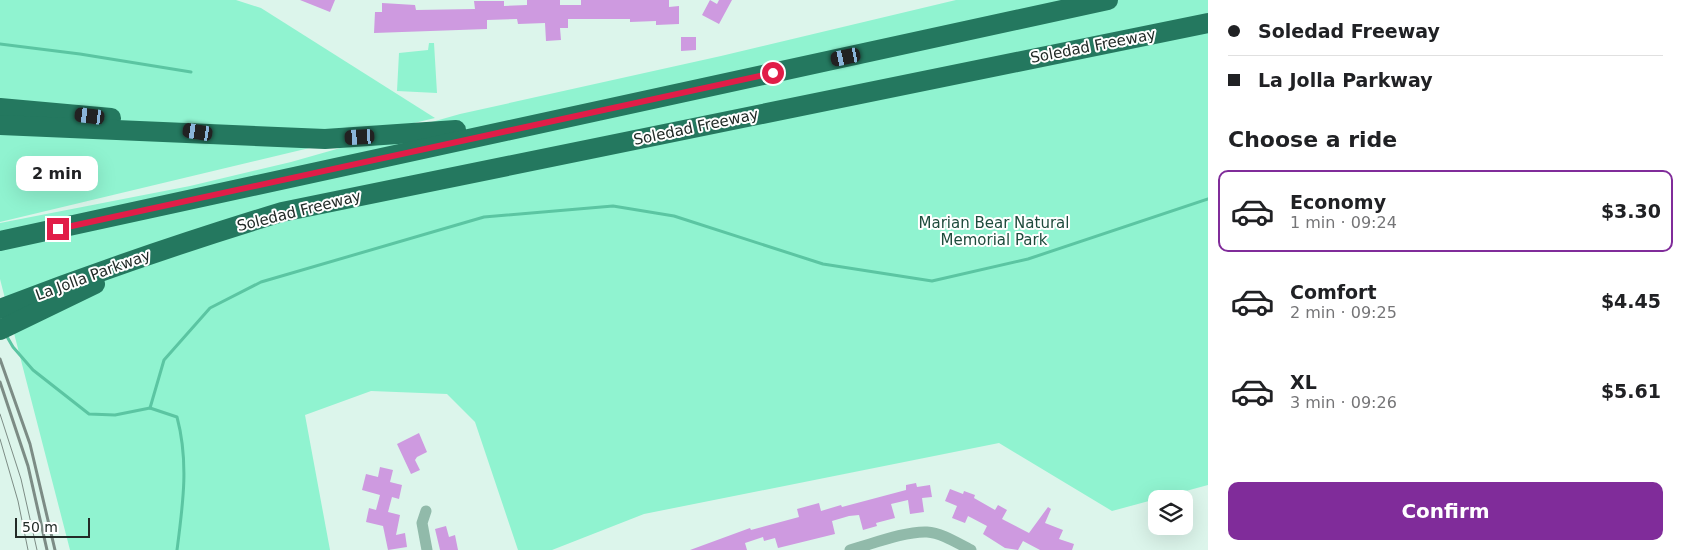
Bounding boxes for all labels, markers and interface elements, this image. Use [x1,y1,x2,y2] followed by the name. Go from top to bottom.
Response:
[1258,20,1440,42] text: Soledad Freeway
[1029,25,1157,67] street label: Soledad Freeway
[829,47,862,67] car
[762,62,784,84] route start
[1258,69,1433,91] text: La Jolla Parkway
[632,105,760,149] street label: Soledad Freeway
[74,107,105,125] car
[182,122,213,142] car
[1228,127,1397,152] text: Choose a ride
[344,129,375,145] car
[17,156,99,192] callout: 2 min
[32,164,82,183] text: 2 min
[235,187,363,235] street label: Soledad Freeway
[1230,189,1275,234] icon: car
[1290,191,1386,213] text: Economy
[1601,200,1661,222] text: $3.30
[1290,213,1397,232] text: 1 min · 09:24
[919,214,1069,249] park label: Marian Bear Natural Memorial Park
[47,218,69,240] route end
[33,246,153,304] street label: La Jolla Parkway
[1230,279,1275,324] icon: car
[1290,281,1377,303] text: Comfort
[1601,290,1661,312] text: $4.45
[1290,303,1397,322] text: 2 min · 09:25
[1230,369,1275,414] icon: car
[1290,371,1317,393] text: XL
[1601,380,1661,402] text: $5.61
[1290,393,1397,412] text: 3 min · 09:26
[1228,482,1663,540] button: Confirm
[1148,490,1193,535] map controls
[1148,490,1193,535] button: layers
[15,515,90,538] scale bar
[22,519,58,535] text: 50 m

